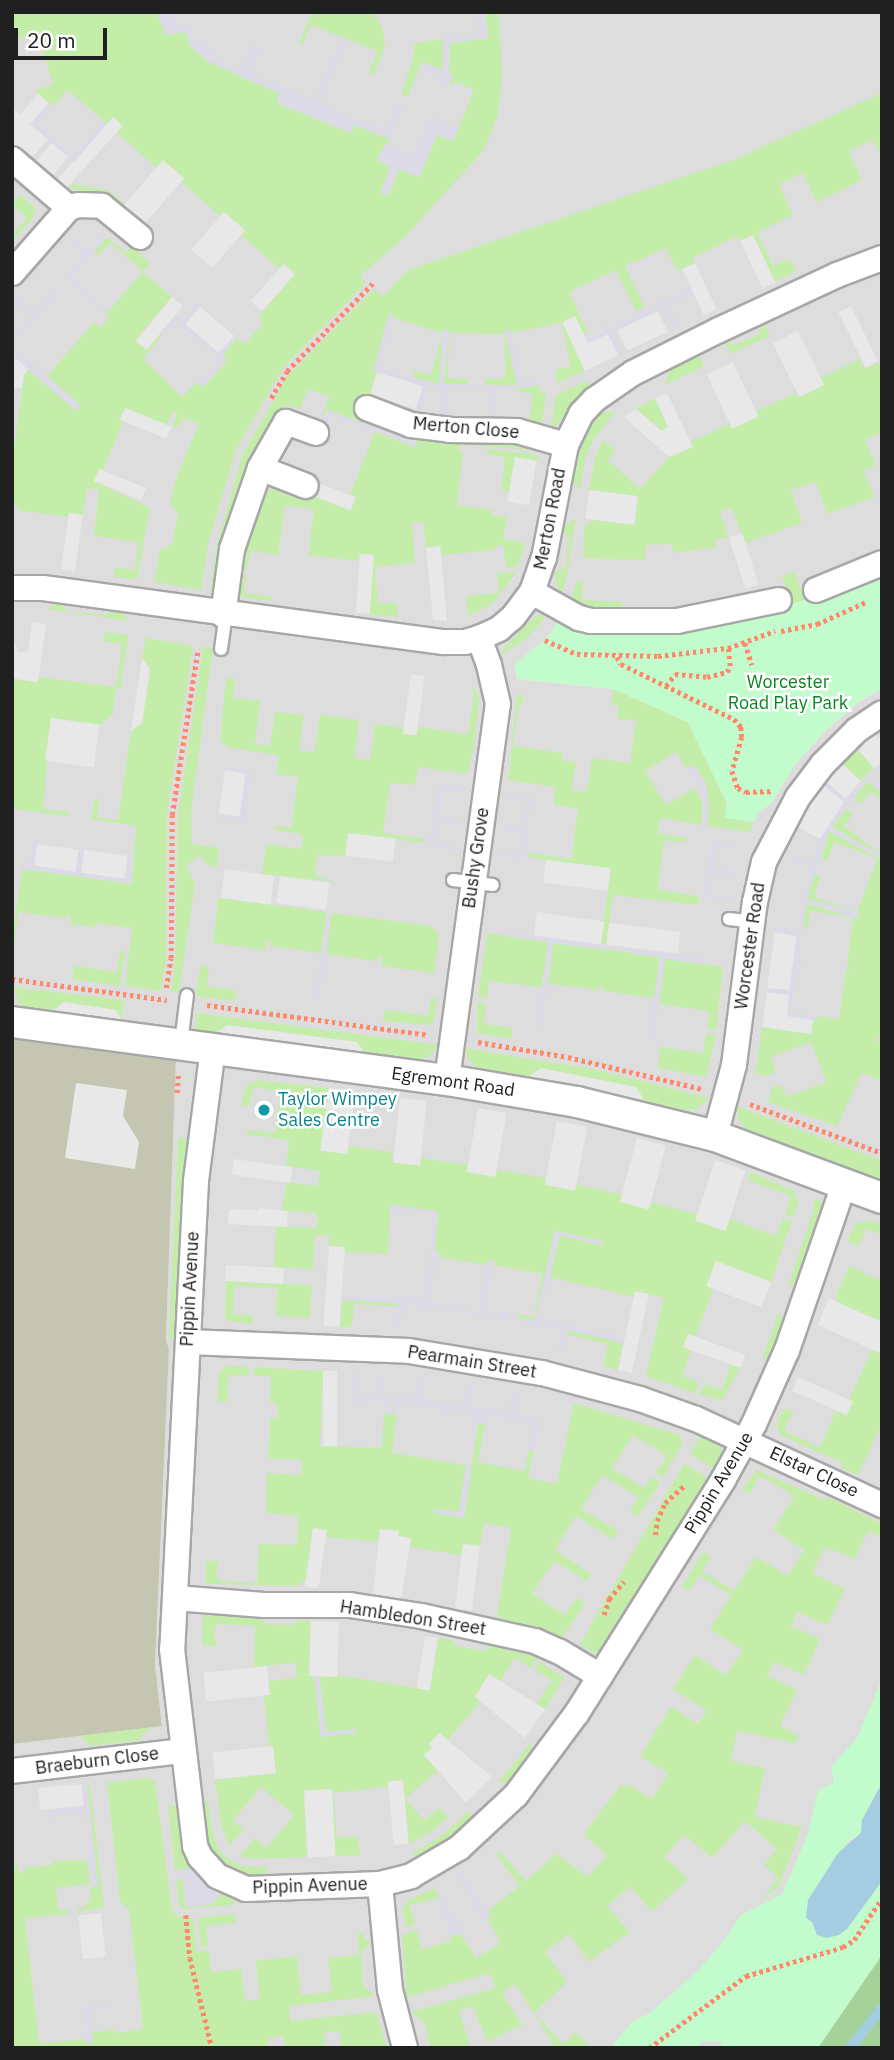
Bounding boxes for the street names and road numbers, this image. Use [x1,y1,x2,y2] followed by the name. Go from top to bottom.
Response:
[412,413,520,443] street label: Merton Close
[530,466,570,572] street label: Merton Road
[458,806,494,910] street label: Bushy Grove
[730,881,770,1011] street label: Worcester Road
[390,1063,516,1101] street label: Egremont Road
[176,1231,204,1347] street label: Pippin Avenue
[406,1341,538,1383] street label: Pearmain Street
[680,1428,758,1538] street label: Pippin Avenue
[766,1442,862,1502] street label: Elstar Close
[338,1596,488,1640] street label: Hambledon Street
[34,1743,160,1779] street label: Braeburn Close
[252,1873,368,1899] street label: Pippin Avenue

